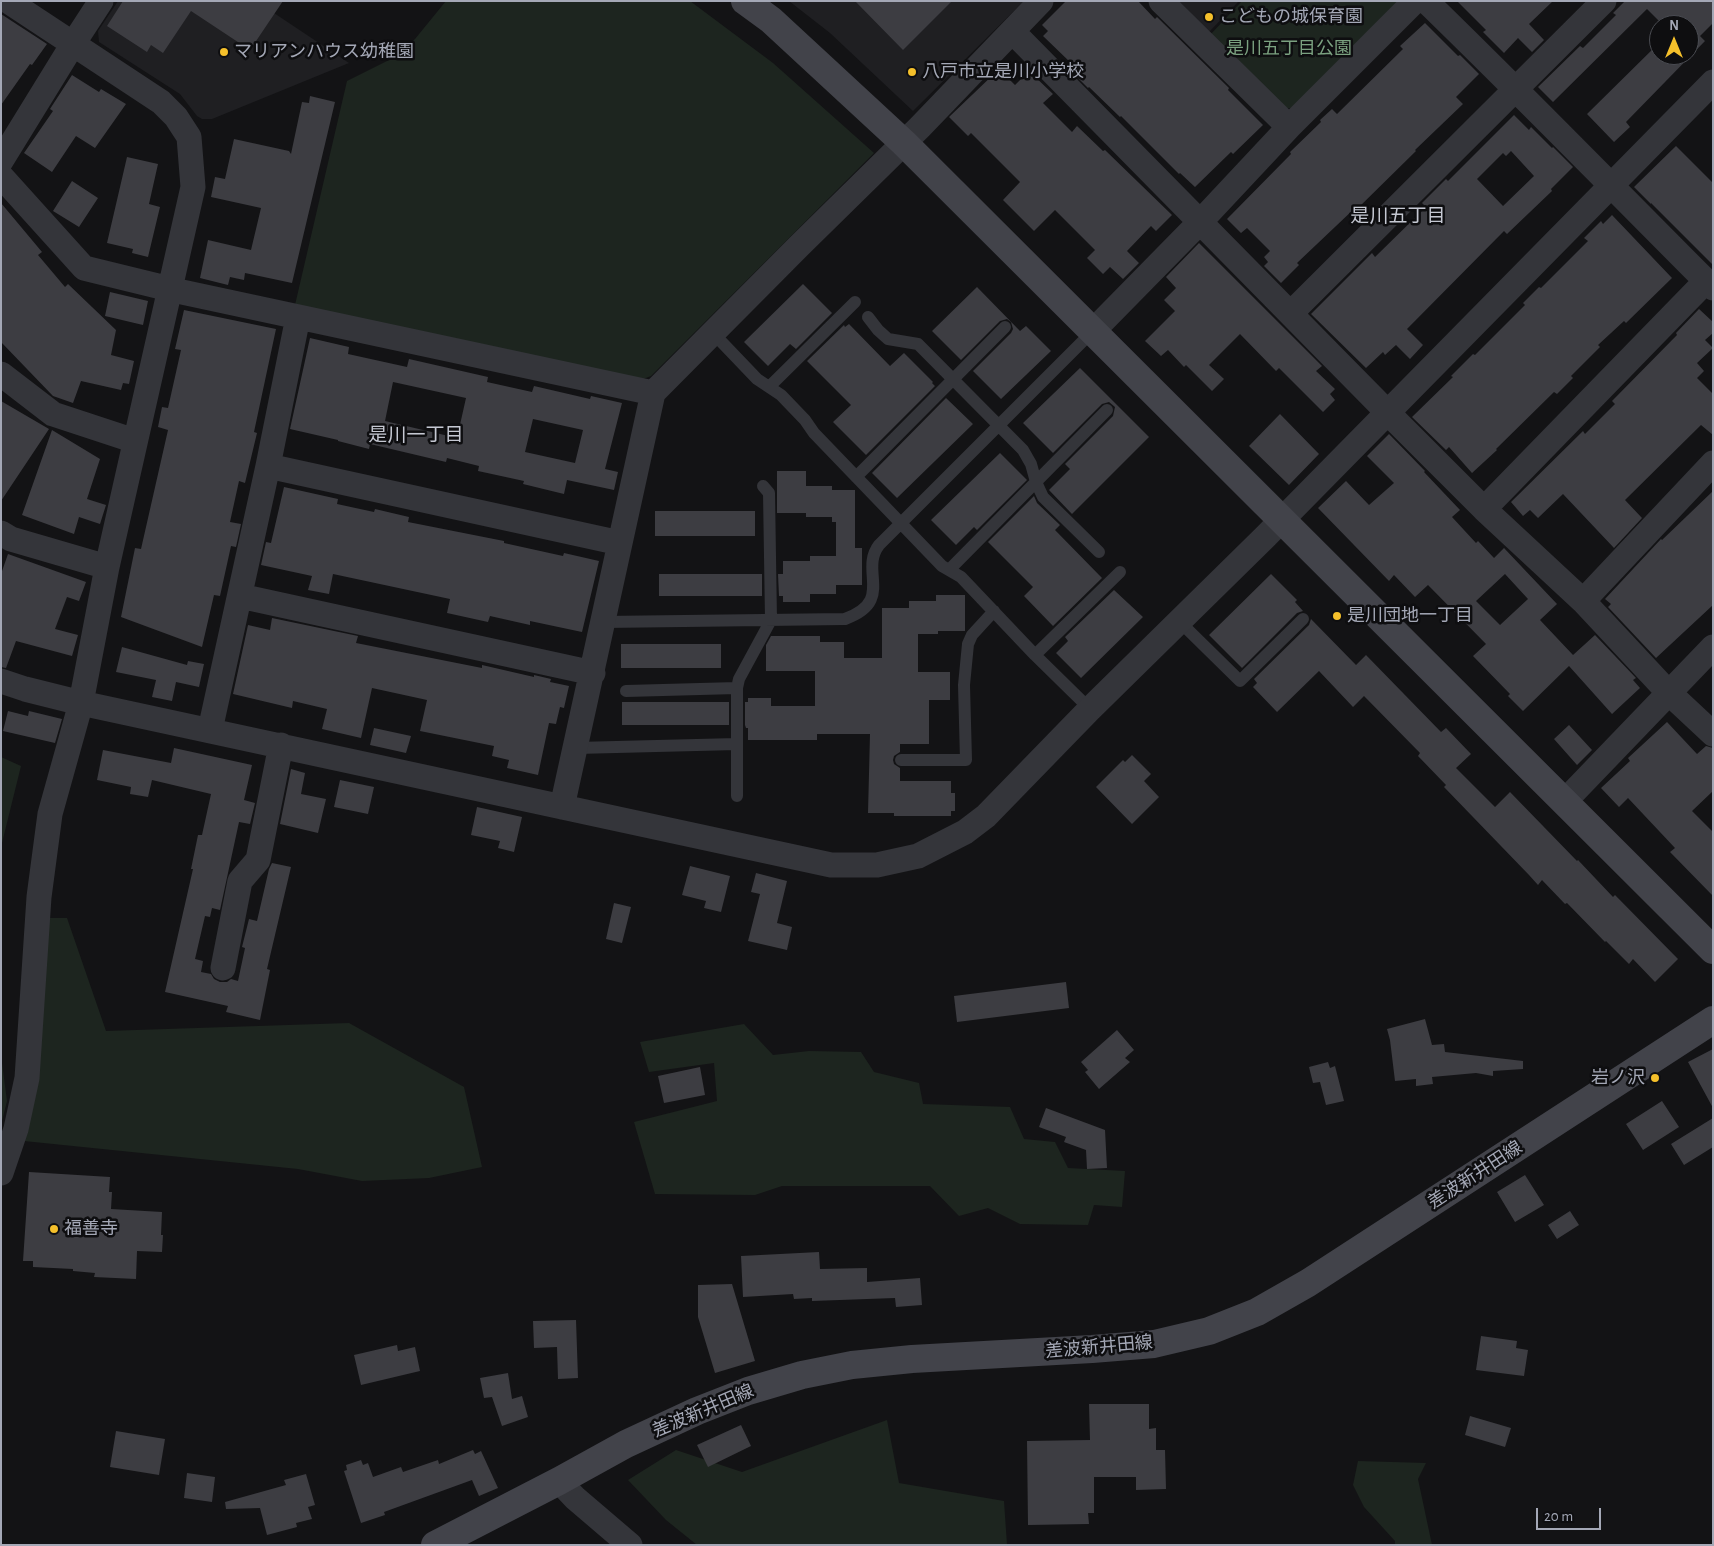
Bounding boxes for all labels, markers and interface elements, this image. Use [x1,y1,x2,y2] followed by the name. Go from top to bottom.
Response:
[1219,6,1363,28] place label: こどもの城保育園
[1203,11,1215,23] marker: こどもの城保育園
[1649,15,1699,65] north arrow
[1669,19,1679,33] text: N
[1226,38,1352,60] park label: 是川五丁目公園
[234,41,414,63] place label: マリアンハウス幼稚園
[218,46,230,58] marker: マリアンハウス幼稚園
[922,61,1084,83] place label: 八戸市立是川小学校
[906,66,918,78] marker: 八戸市立是川小学校
[1351,205,1445,227] district label: 是川五丁目
[369,424,463,446] district label: 是川一丁目
[1347,605,1473,627] place label: 是川団地一丁目
[1331,610,1343,622] marker: 是川団地一丁目
[1591,1067,1645,1089] place label: 岩ノ沢
[1649,1072,1661,1084] marker: 岩ノ沢
[1424,1137,1526,1213] street label: 差波新井田線
[64,1218,118,1240] place label: 福善寺
[48,1223,60,1235] marker: 福善寺
[1044,1332,1154,1362] street label: 差波新井田線
[649,1380,757,1442] street label: 差波新井田線
[1539,1498,1604,1530] scale bar
[1544,1509,1573,1524] text: 20 m

